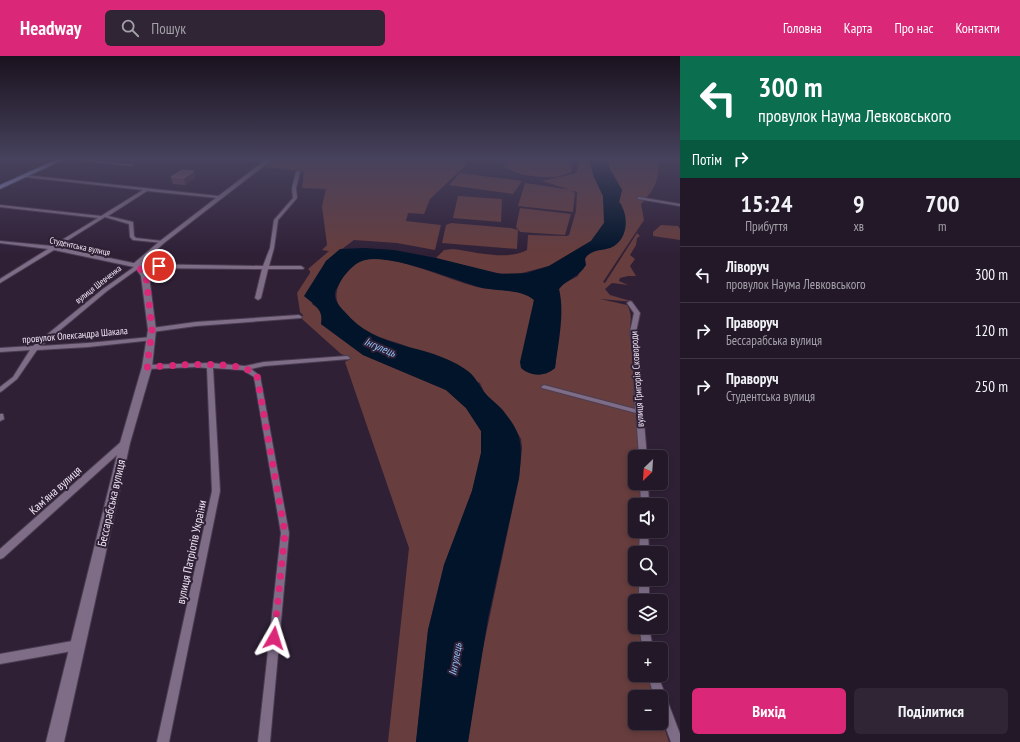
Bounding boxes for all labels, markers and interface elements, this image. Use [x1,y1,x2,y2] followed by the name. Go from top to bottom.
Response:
[105,10,385,46] search box
[20,16,81,40] text: Headway
[119,17,141,39] icon: search
[151,19,186,38] text: Пошук
[783,19,822,37] text: Головна
[844,19,872,37] text: Карта
[894,19,934,37] text: Про нас
[956,19,1000,37] text: Контакти
[758,68,822,105] text: 300 m
[692,72,744,124] icon: left
[758,104,951,127] text: провулок Наума Левковського
[730,148,752,170] icon: right
[692,150,722,169] text: Потім
[741,188,792,219] text: 15:24
[853,188,864,219] text: 9
[925,188,959,219] text: 700
[745,218,788,235] text: Прибуття
[853,218,864,235] text: хв
[938,218,946,235] text: m
[49,234,111,258] street label: Студентська вулиця
[142,249,176,283] pin
[148,255,170,277] icon: arrive
[726,257,769,276] text: Ліворуч
[73,262,124,306] street label: вулиця Шевченка
[692,264,714,286] icon: left
[975,265,1008,284] text: 300 m
[726,276,866,293] text: провулок Наума Левковського
[726,313,779,332] text: Праворуч
[692,320,714,342] icon: right
[975,321,1008,340] text: 120 m
[22,324,128,346] street label: провулок Олександра Шакала
[627,331,647,427] street label: вулиця Григорія Сковороди
[726,332,822,349] text: Бессарабська вулиця
[362,334,399,360] water label: Інгулець
[726,369,779,388] text: Праворуч
[692,376,714,398] icon: right
[975,377,1008,396] text: 250 m
[726,388,815,405] text: Студентська вулиця
[628,450,668,490] north arrow
[628,450,668,730] map controls
[94,458,128,548] street label: Бессарабська вулиця
[26,462,85,517] street label: Камʼяна вулиця
[628,498,668,538] button: sound
[173,499,209,605] street label: вулиця Патріотів України
[628,546,668,586] button: search
[628,594,668,634] button: layers
[253,617,295,659] position arrow
[445,641,465,676] water label: Інгулець
[628,642,668,682] button: +
[692,688,846,734] button: Вихід
[854,688,1008,734] button: Поділитися
[628,690,668,730] button: −

